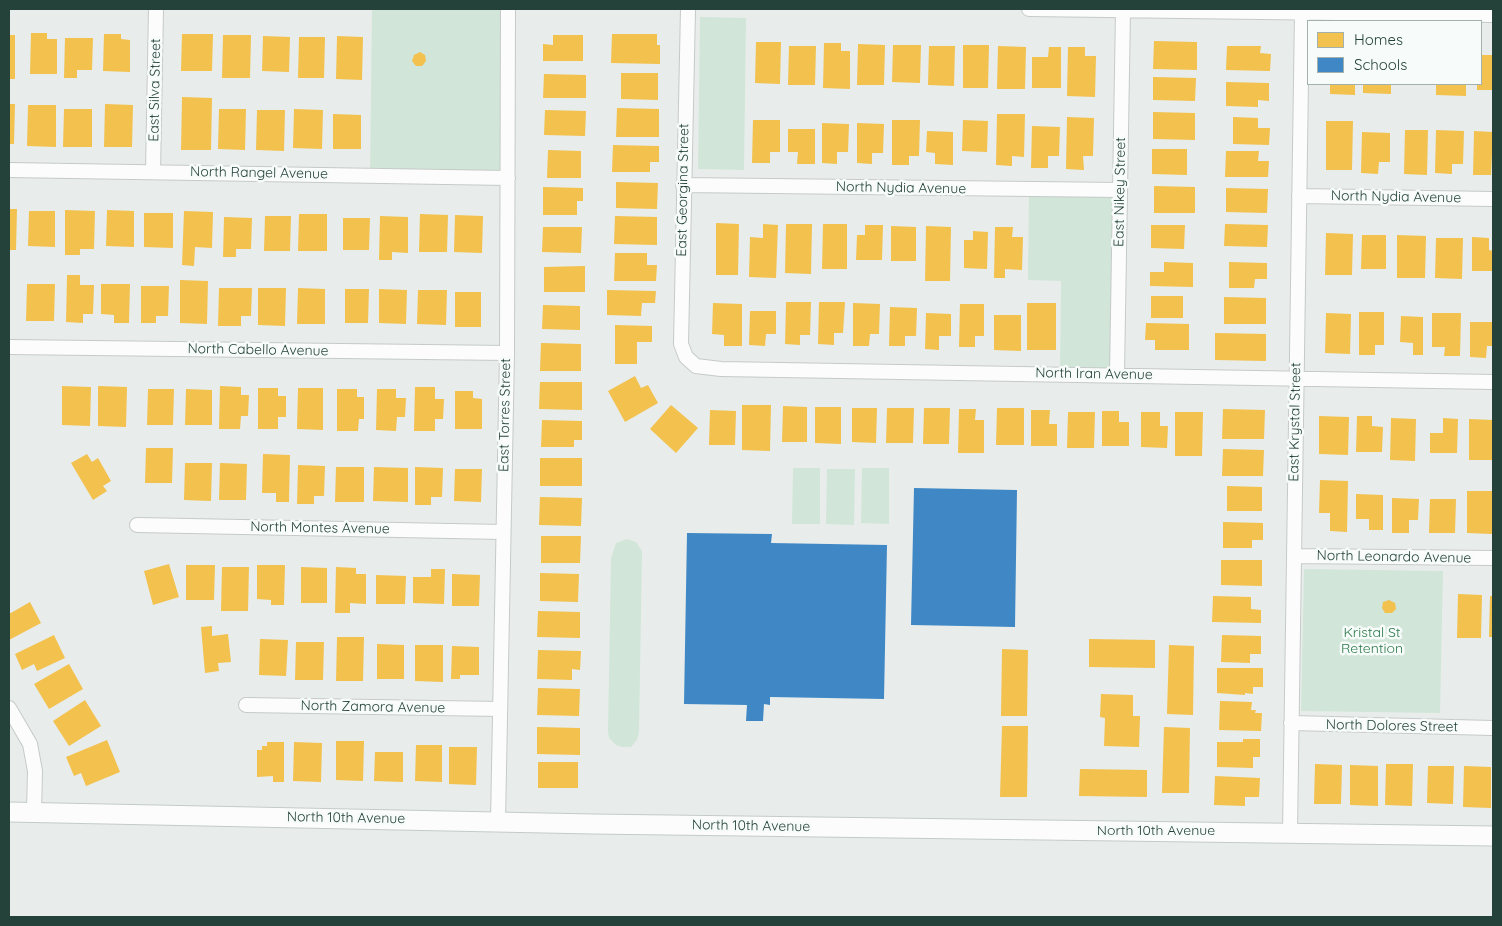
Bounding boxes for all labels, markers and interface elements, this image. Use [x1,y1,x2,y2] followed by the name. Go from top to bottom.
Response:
[1307,20,1482,85] legend
[1354,30,1403,49] text: Homes
[146,38,164,142] street label: East Silva Street
[1354,55,1407,74] text: Schools
[673,123,693,257] street label: East Georgina Street
[1111,137,1129,247] street label: East Nikey Street
[190,163,328,183] street label: North Rangel Avenue
[836,178,966,198] street label: North Nydia Avenue
[1331,187,1461,207] street label: North Nydia Avenue
[187,340,329,360] street label: North Cabello Avenue
[496,358,514,472] street label: East Torres Street
[1286,362,1304,482] street label: East Krystal Street
[1035,365,1153,383] street label: North Iran Avenue
[250,518,390,538] street label: North Montes Avenue
[1317,547,1471,567] street label: North Leonardo Avenue
[1341,625,1403,658] park label: Kristal St Retention
[301,697,445,717] street label: North Zamora Avenue
[1326,716,1458,736] street label: North Dolores Street
[287,809,405,827] street label: North 10th Avenue
[692,817,810,835] street label: North 10th Avenue
[1097,823,1215,839] street label: North 10th Avenue

